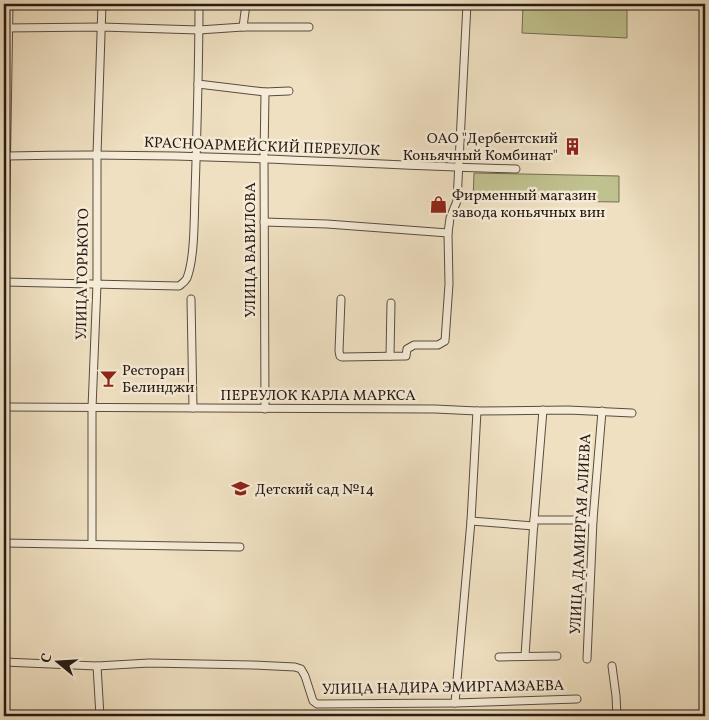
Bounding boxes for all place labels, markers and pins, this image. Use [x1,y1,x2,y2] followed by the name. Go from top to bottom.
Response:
[403,129,558,167] place label: ОАО "Дербентский Коньячный Комбинат"
[562,137,582,157] building icon: ОАО "Дербентский Коньячный Комбинат"
[452,186,605,224] place label: Фирменный магазин завода коньячных вин
[428,194,448,214] shop icon: Фирменный магазин завода коньячных вин
[122,361,194,399] place label: Ресторан Белинджи
[98,369,118,389] bar icon: Ресторан Белинджи
[231,479,251,499] school or university icon: Детский сад №14
[255,480,374,501] place label: Детский сад №14

